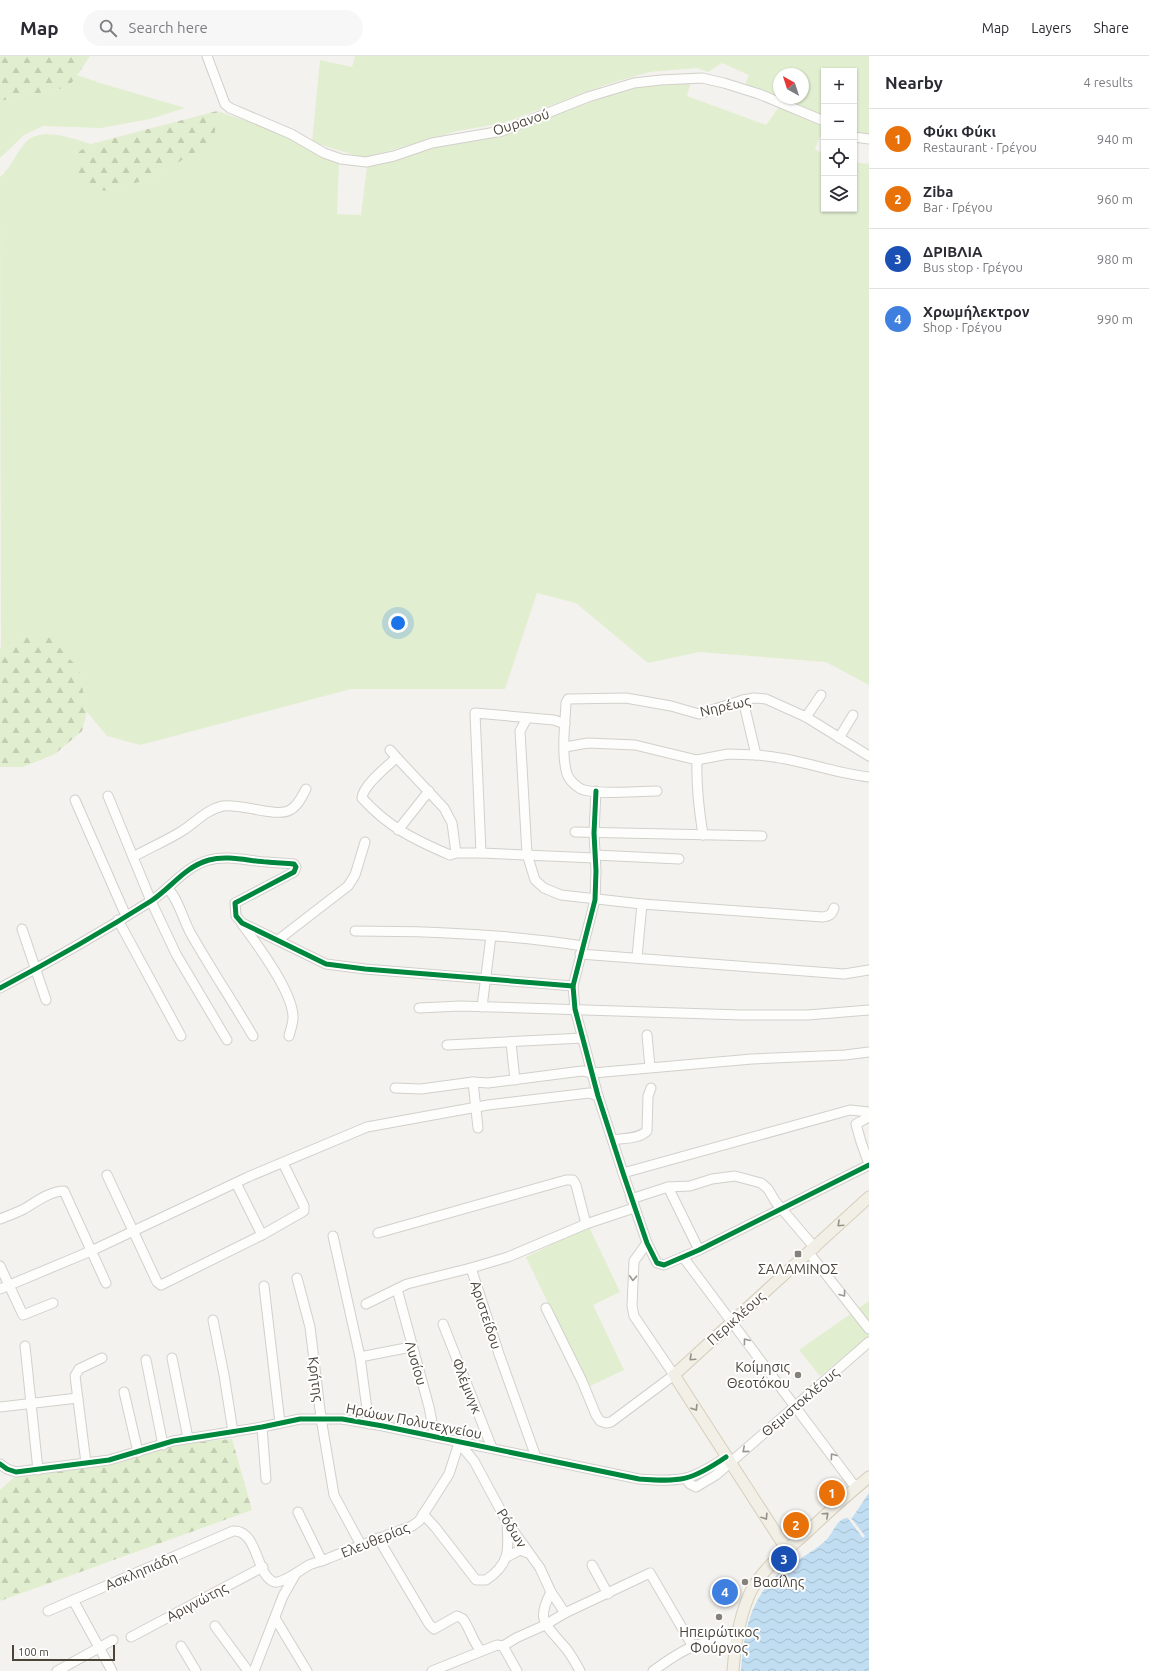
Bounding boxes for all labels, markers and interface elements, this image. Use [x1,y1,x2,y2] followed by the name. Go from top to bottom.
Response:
[83,10,363,46] search box
[20,17,59,39] text: Map
[97,17,119,39] icon: search
[129,19,208,36] text: Search here
[982,20,1009,36] text: Map
[1031,20,1071,36] text: Layers
[1093,20,1129,36] text: Share
[773,68,809,104] north arrow
[821,68,857,212] map controls
[821,68,857,104] button: +
[885,73,943,92] text: Nearby
[1083,75,1133,89] text: 4 results
[821,104,857,140] button: −
[491,105,551,139] street label: Ουρανού
[923,123,996,140] text: Φύκι Φύκι
[894,132,902,146] text: 1
[1097,132,1133,146] text: 940 m
[821,140,857,176] button: locate
[923,140,1037,154] text: Restaurant · Γρέγου
[821,176,857,212] button: layers
[923,183,953,200] text: Ziba
[894,192,902,206] text: 2
[1097,192,1133,206] text: 960 m
[923,200,993,214] text: Bar · Γρέγου
[923,243,983,260] text: ΔΡΙΒΛΙΑ
[894,252,902,266] text: 3
[1097,252,1133,266] text: 980 m
[923,260,1023,274] text: Bus stop · Γρέγου
[923,303,1029,320] text: Χρωμήλεκτρον
[894,312,902,326] text: 4
[1097,312,1133,326] text: 990 m
[923,320,1002,334] text: Shop · Γρέγου
[388,613,408,633] your location
[698,692,752,720] street label: Νηρέως
[838,1219,845,1226] one-way arrow
[793,1249,803,1259] marker: ΣΑΛΑΜΙΝΟΣ
[758,1261,838,1277] place label: ΣΑΛΑΜΙΝΟΣ
[629,1275,638,1281] one-way arrow
[467,1279,505,1351] street label: Αριστείδου
[704,1287,769,1348] street label: Περικλέους
[838,1290,845,1297] one-way arrow
[402,1339,430,1387] street label: Λυσίου
[744,1339,751,1346] one-way arrow
[689,1353,697,1361] one-way arrow
[305,1356,327,1403] street label: Κρήτης
[449,1356,485,1416] street label: Φλέμινγκ
[727,1359,791,1391] place label: Κοίμησις Θεοτόκου
[758,1364,842,1440] street label: Θεμιστοκλέους
[793,1370,803,1380] marker: Κοίμησις Θεοτόκου
[345,1400,483,1442] street label: Ηρώων Πολυτεχνείου
[690,1404,698,1411] one-way arrow
[742,1446,749,1453] one-way arrow
[831,1454,838,1461] one-way arrow
[819,1478,845,1508] pin: 1
[494,1506,530,1551] street label: Ρόδων
[783,1510,809,1540] pin: 2
[821,1512,829,1520] one-way arrow
[760,1513,768,1520] one-way arrow
[339,1519,412,1561] street label: Ελευθερίας
[771,1544,797,1574] pin: 3
[103,1549,179,1593] street label: Ασκληπιάδη
[753,1574,805,1590] place label: Βασίλης
[712,1577,738,1607] pin: 4
[740,1577,750,1587] marker: Βασίλης
[164,1579,231,1625] street label: Αριγνώτης
[714,1612,724,1622] marker: Ηπειρώτικος Φούρνος
[679,1624,759,1656] place label: Ηπειρώτικος Φούρνος
[12,1643,115,1662] scale bar
[18,1646,49,1658] text: 100 m

